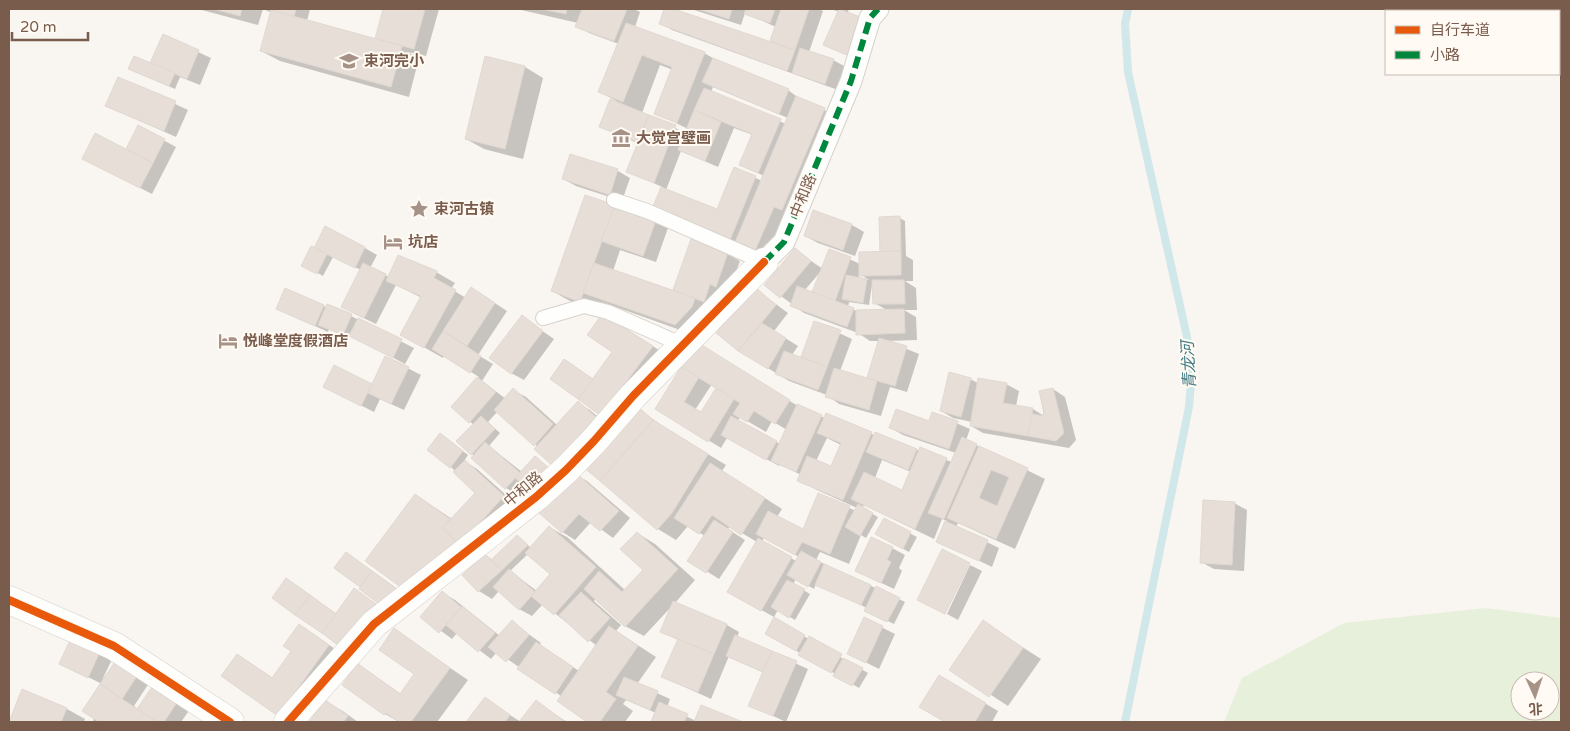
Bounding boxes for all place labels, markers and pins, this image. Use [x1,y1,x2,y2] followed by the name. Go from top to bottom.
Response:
[338,50,360,72] school or university icon: 束河完小
[364,52,425,70] place label: 束河完小
[610,127,632,149] museum icon: 大觉宫壁画
[636,129,711,147] place label: 大觉宫壁画
[408,198,430,220] place icon: 束河古镇
[434,200,494,218] place label: 束河古镇
[382,231,404,253] hotel icon: 坑店
[408,233,438,251] place label: 坑店
[217,330,239,352] hotel icon: 悦峰堂度假酒店
[243,332,348,350] place label: 悦峰堂度假酒店

